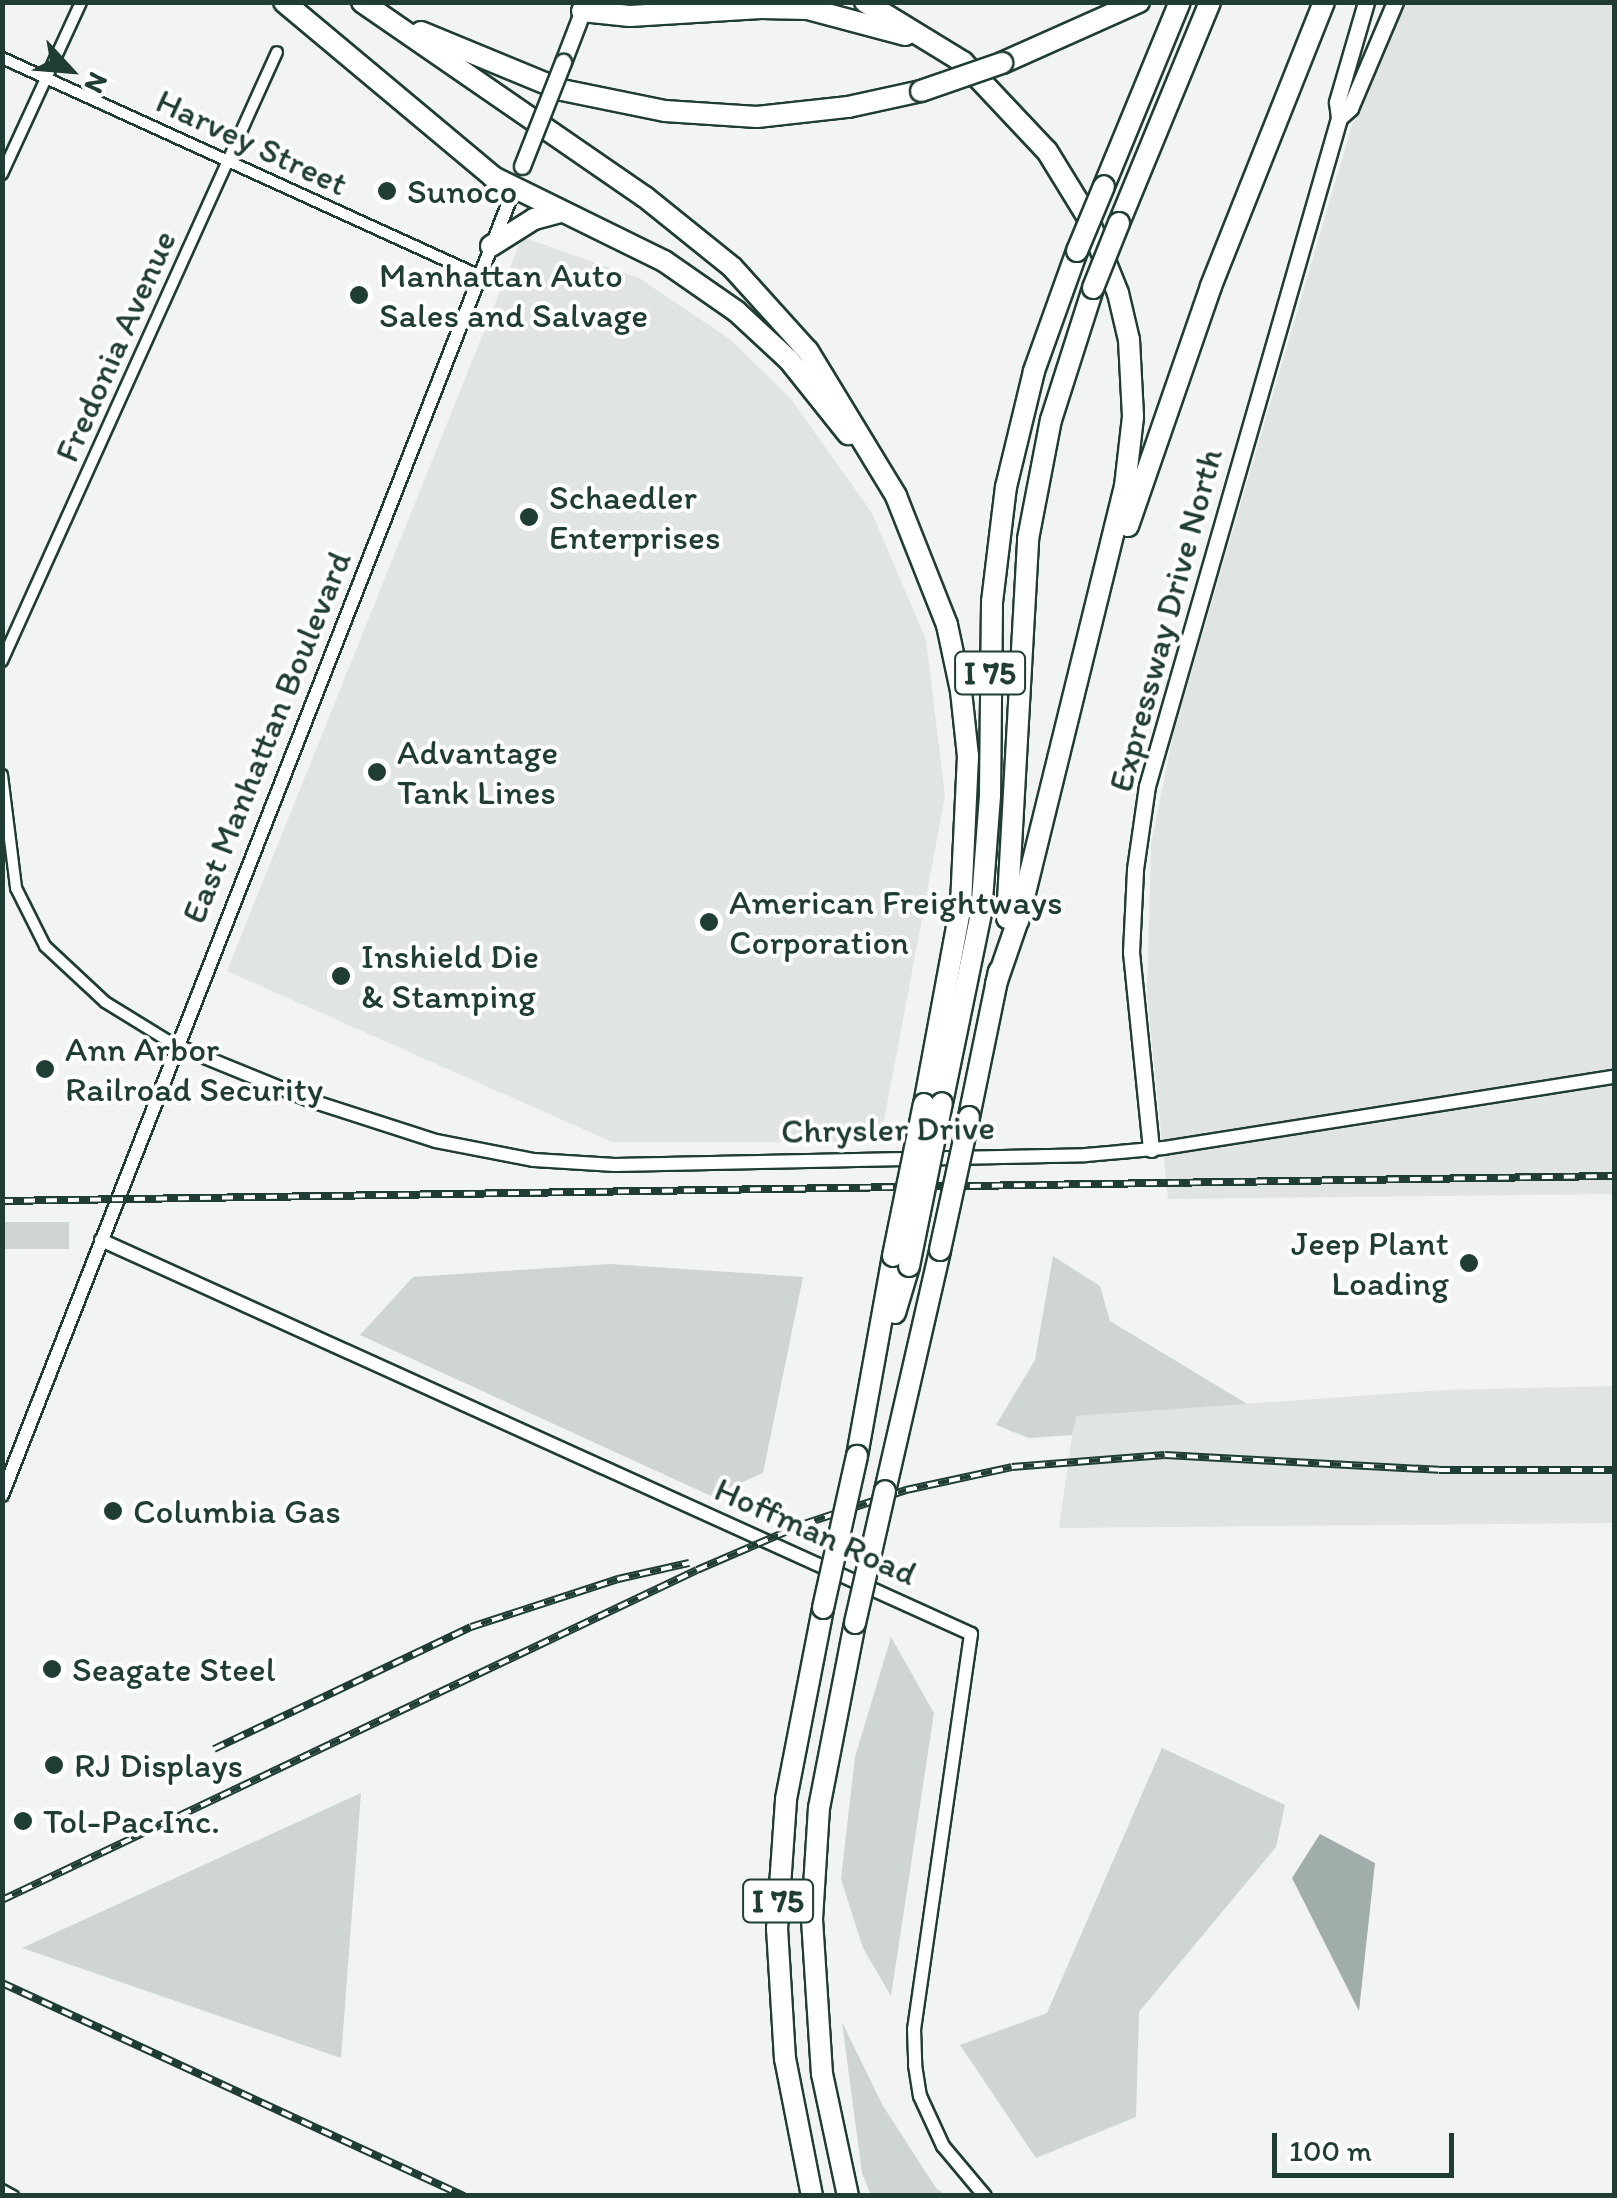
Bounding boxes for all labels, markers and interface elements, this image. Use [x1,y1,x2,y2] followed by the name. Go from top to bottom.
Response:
[20,20,120,120] north arrow
[78,67,116,99] text: N
[150,79,354,205] street label: Harvey Street
[407,170,517,212] place label: Sunoco
[376,180,398,202] marker: Sunoco
[45,224,185,468] street label: Fredonia Avenue
[379,254,648,336] place label: Manhattan Auto Sales and Salvage
[348,284,370,306] marker: Manhattan Auto Sales and Salvage
[1099,443,1231,797] street label: Expressway Drive North
[549,476,720,558] place label: Schaedler Enterprises
[518,506,540,528] marker: Schaedler Enterprises
[172,544,360,930] street label: East Manhattan Boulevard
[952,646,1028,700] road number: I 75
[397,731,558,813] place label: Advantage Tank Lines
[366,761,388,783] marker: Advantage Tank Lines
[729,881,1063,963] place label: American Freightways Corporation
[698,911,720,933] marker: American Freightways Corporation
[361,935,539,1017] place label: Inshield Die & Stamping
[330,965,352,987] marker: Inshield Die & Stamping
[65,1028,323,1110] place label: Ann Arbor Railroad Security
[34,1058,56,1080] marker: Ann Arbor Railroad Security
[781,1106,995,1152] street label: Chrysler Drive
[1292,1222,1449,1304] place label: Jeep Plant Loading
[1458,1252,1480,1274] marker: Jeep Plant Loading
[709,1468,923,1594] street label: Hoffman Road
[133,1490,342,1532] place label: Columbia Gas
[102,1500,124,1522] marker: Columbia Gas
[72,1648,275,1690] place label: Seagate Steel
[41,1658,63,1680] marker: Seagate Steel
[74,1744,243,1786] place label: RJ Displays
[43,1754,65,1776] marker: RJ Displays
[43,1800,219,1842] place label: Tol-Pac Inc.
[12,1810,34,1832] marker: Tol-Pac Inc.
[740,1874,816,1928] road number: I 75
[1277,2113,1460,2175] scale bar
[1289,2132,1372,2169] text: 100 m

